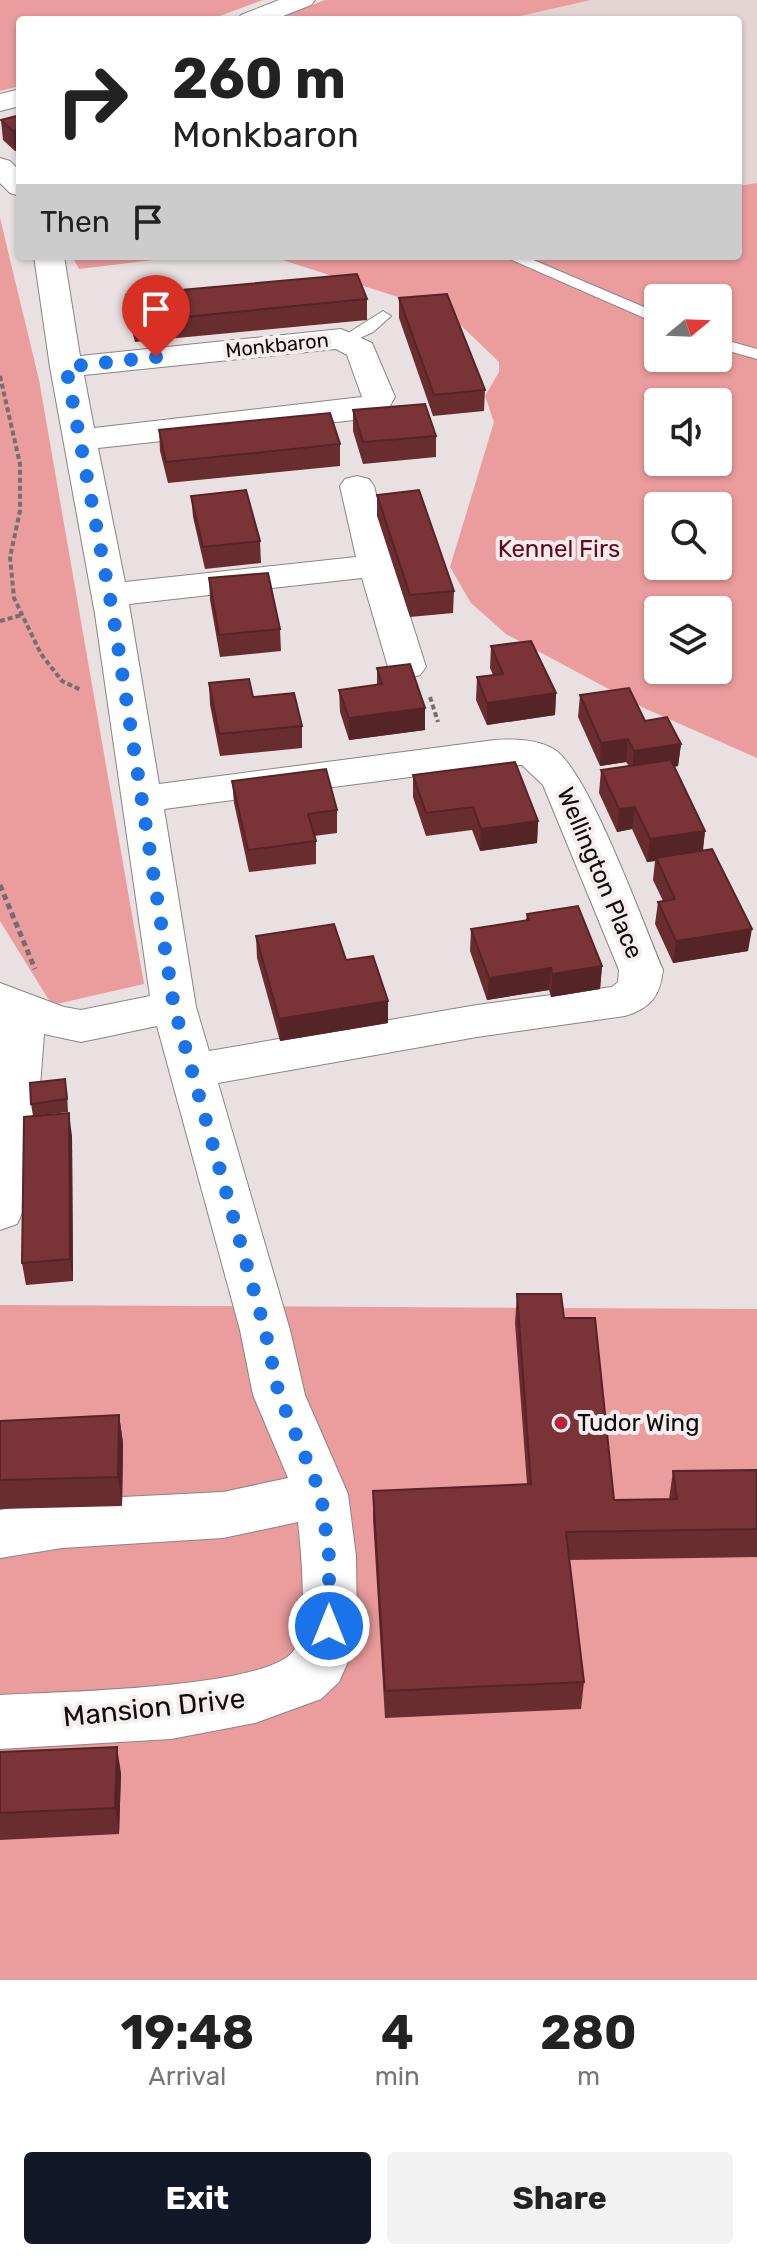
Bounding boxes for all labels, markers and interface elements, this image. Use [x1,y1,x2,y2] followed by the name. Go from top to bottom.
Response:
[172,46,346,112] text: 260 m
[40,48,144,152] icon: right
[172,113,359,156] text: Monkbaron
[126,200,170,244] icon: arrive
[40,204,110,240] text: Then
[122,275,190,357] pin
[644,284,732,372] north arrow
[644,284,732,684] map controls
[134,287,178,331] icon: arrive
[224,328,330,362] street label: Monkbaron
[644,388,732,476] button: sound
[644,492,732,580] button: search
[498,535,620,563] park label: Kennel Firs
[644,596,732,684] button: layers
[551,783,649,963] street label: Wellington Place
[577,1409,699,1437] place label: Tudor Wing
[552,1414,570,1432] marker: Tudor Wing
[287,1584,371,1668] position arrow
[61,1682,247,1733] street label: Mansion Drive
[120,2004,254,2061] text: 19:48
[381,2004,414,2061] text: 4
[540,2004,637,2061] text: 280
[148,2061,226,2092] text: Arrival
[375,2061,420,2092] text: min
[577,2061,600,2092] text: m
[24,2152,371,2244] button: Exit
[387,2152,733,2244] button: Share

